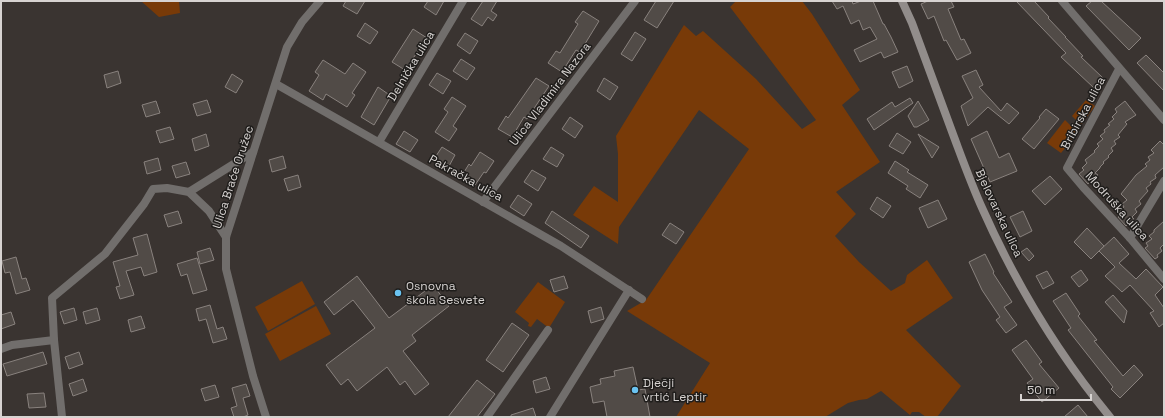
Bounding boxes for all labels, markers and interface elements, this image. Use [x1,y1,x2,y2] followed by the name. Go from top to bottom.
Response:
[384,28,438,104] street label: Delnička ulica
[506,39,594,149] street label: Ulica Vladimira Nazora
[1057,74,1109,152] street label: Bribirska ulica
[209,123,257,231] street label: Ulica Braće Oružec
[426,151,506,205] street label: Pakračka ulica
[972,166,1026,260] street label: Bjelovarska ulica
[1082,168,1152,244] street label: Modruška ulica
[406,278,485,308] place label: Osnovna škola Sesvete
[393,288,403,298] marker: Osnovna škola Sesvete
[643,375,707,405] place label: Dječji vrtić Leptir
[1021,376,1091,402] scale bar
[1027,382,1055,398] text: 50 m
[630,385,640,395] marker: Dječji vrtić Leptir

